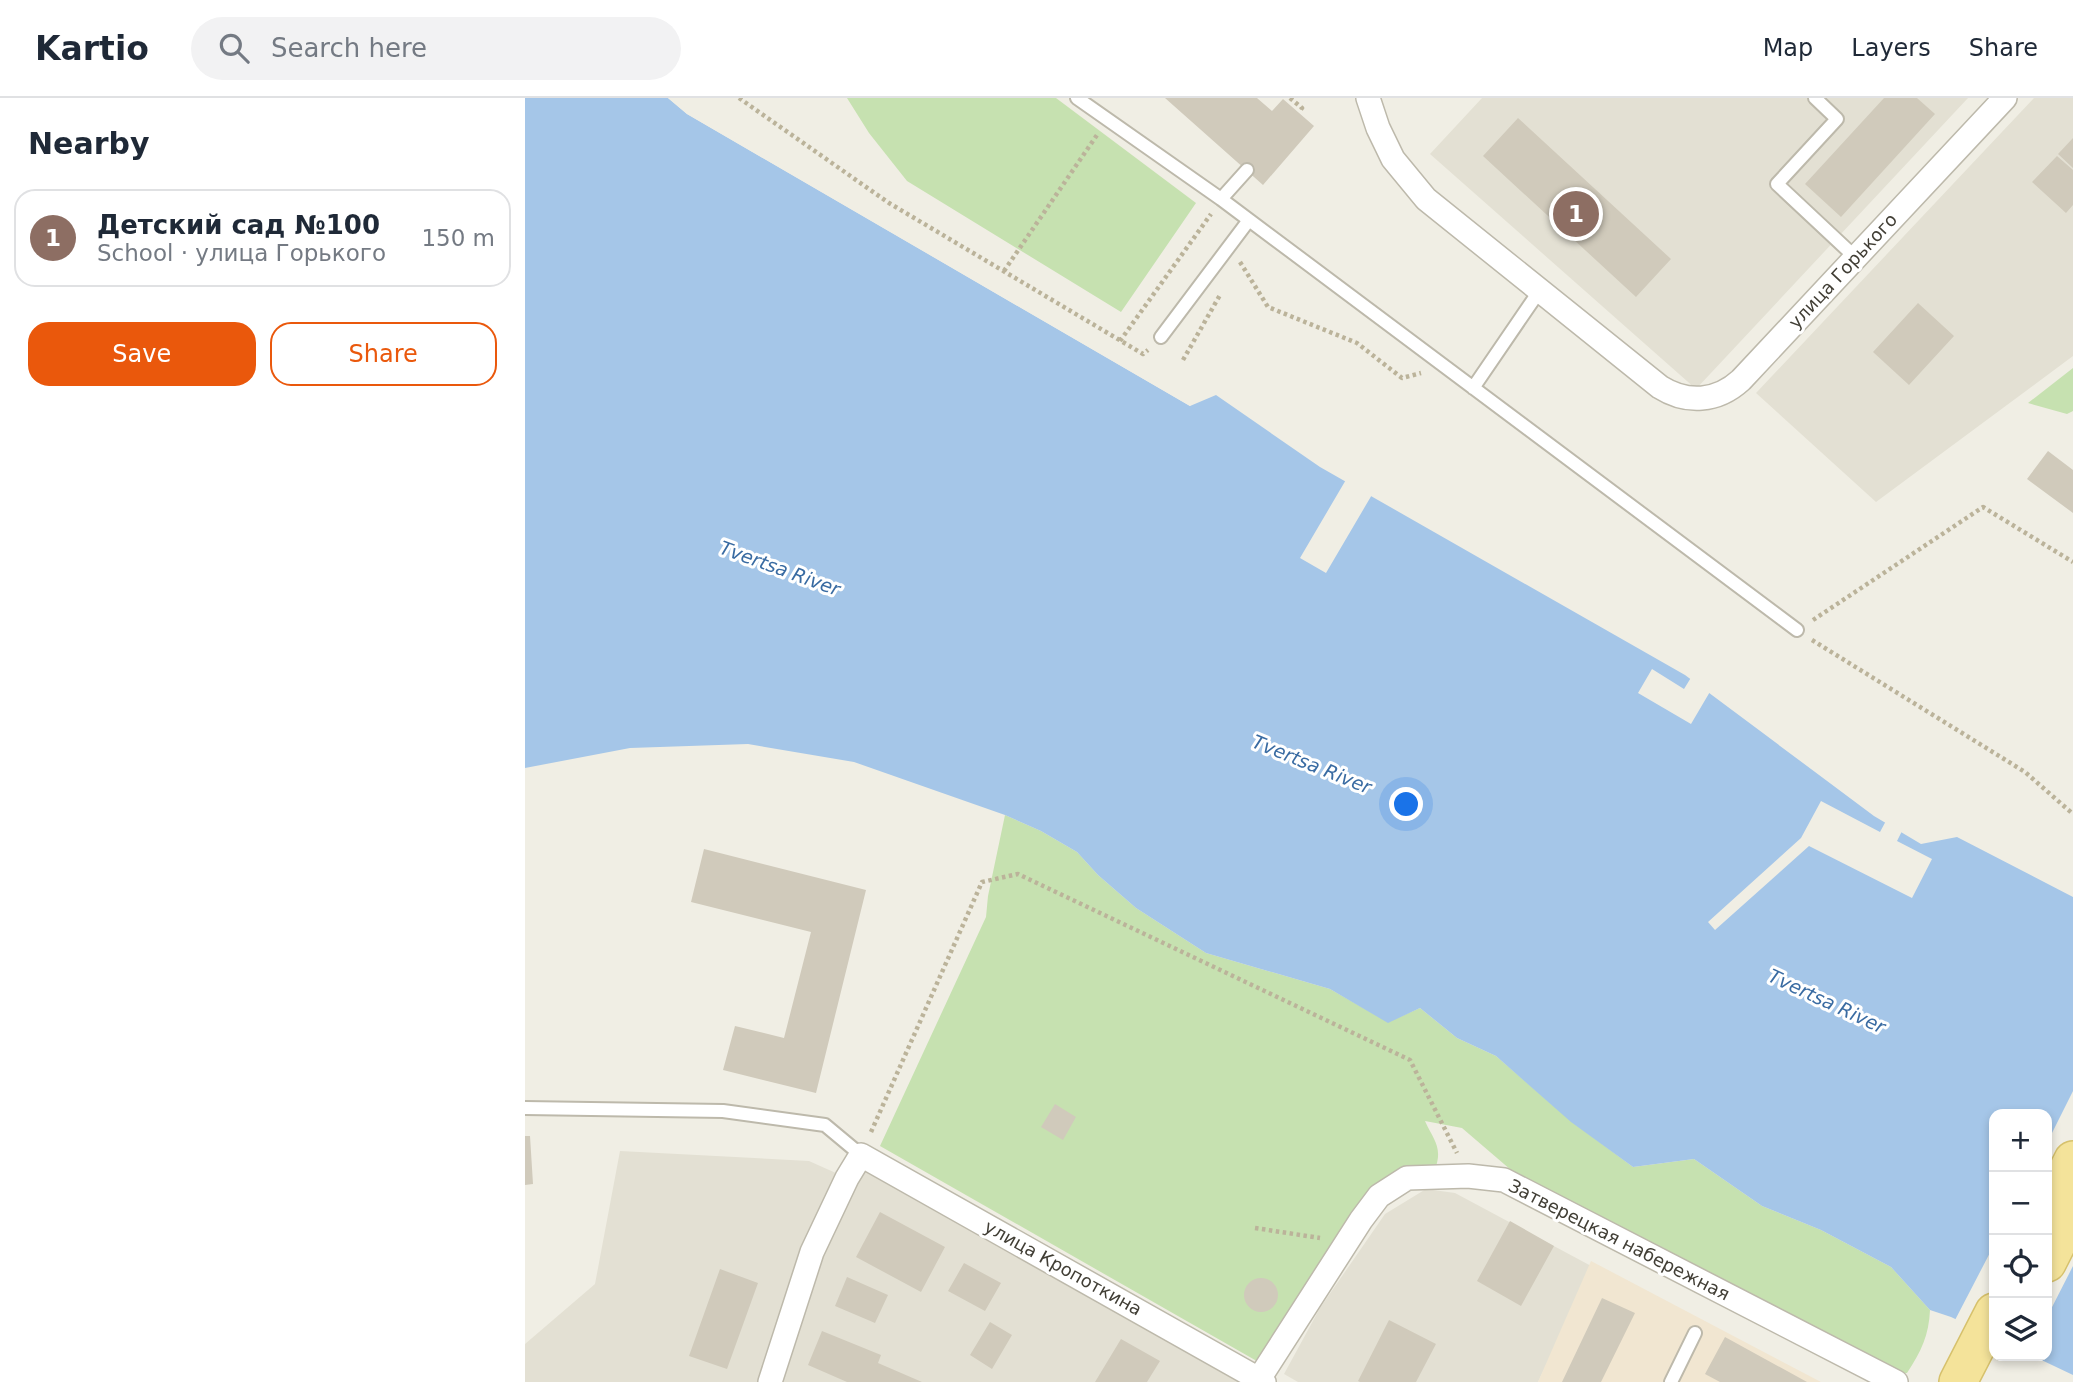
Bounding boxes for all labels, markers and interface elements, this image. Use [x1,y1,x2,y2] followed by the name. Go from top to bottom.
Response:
[191,17,681,80] search box
[35,29,149,68] text: Kartio
[215,29,253,67] icon: search
[271,33,427,63] text: Search here
[1763,34,1813,62] text: Map
[1851,34,1931,62] text: Layers
[1969,34,2038,62] text: Share
[28,126,150,161] text: Nearby
[1553,188,1599,240] pin: 1
[1784,209,1901,332] street label: улица Горького
[97,210,380,240] text: Детский сад №100
[45,225,61,251] text: 1
[421,225,495,251] text: 150 m
[97,240,386,266] text: School · улица Горького
[28,322,256,386] button: Save
[270,322,497,386] button: Share
[717,536,844,600] water label: Tvertsa River
[1249,730,1376,798] water label: Tvertsa River
[1389,787,1423,821] your location
[1765,964,1890,1038] water label: Tvertsa River
[1989,1109,2052,1361] map controls
[1989,1109,2052,1172] button: +
[1989,1172,2052,1235] button: −
[1505,1175,1733,1305] street label: Затверецкая набережная
[981,1216,1146,1320] street label: улица Кропоткина
[1989,1235,2052,1298] button: locate
[1989,1298,2052,1361] button: layers

